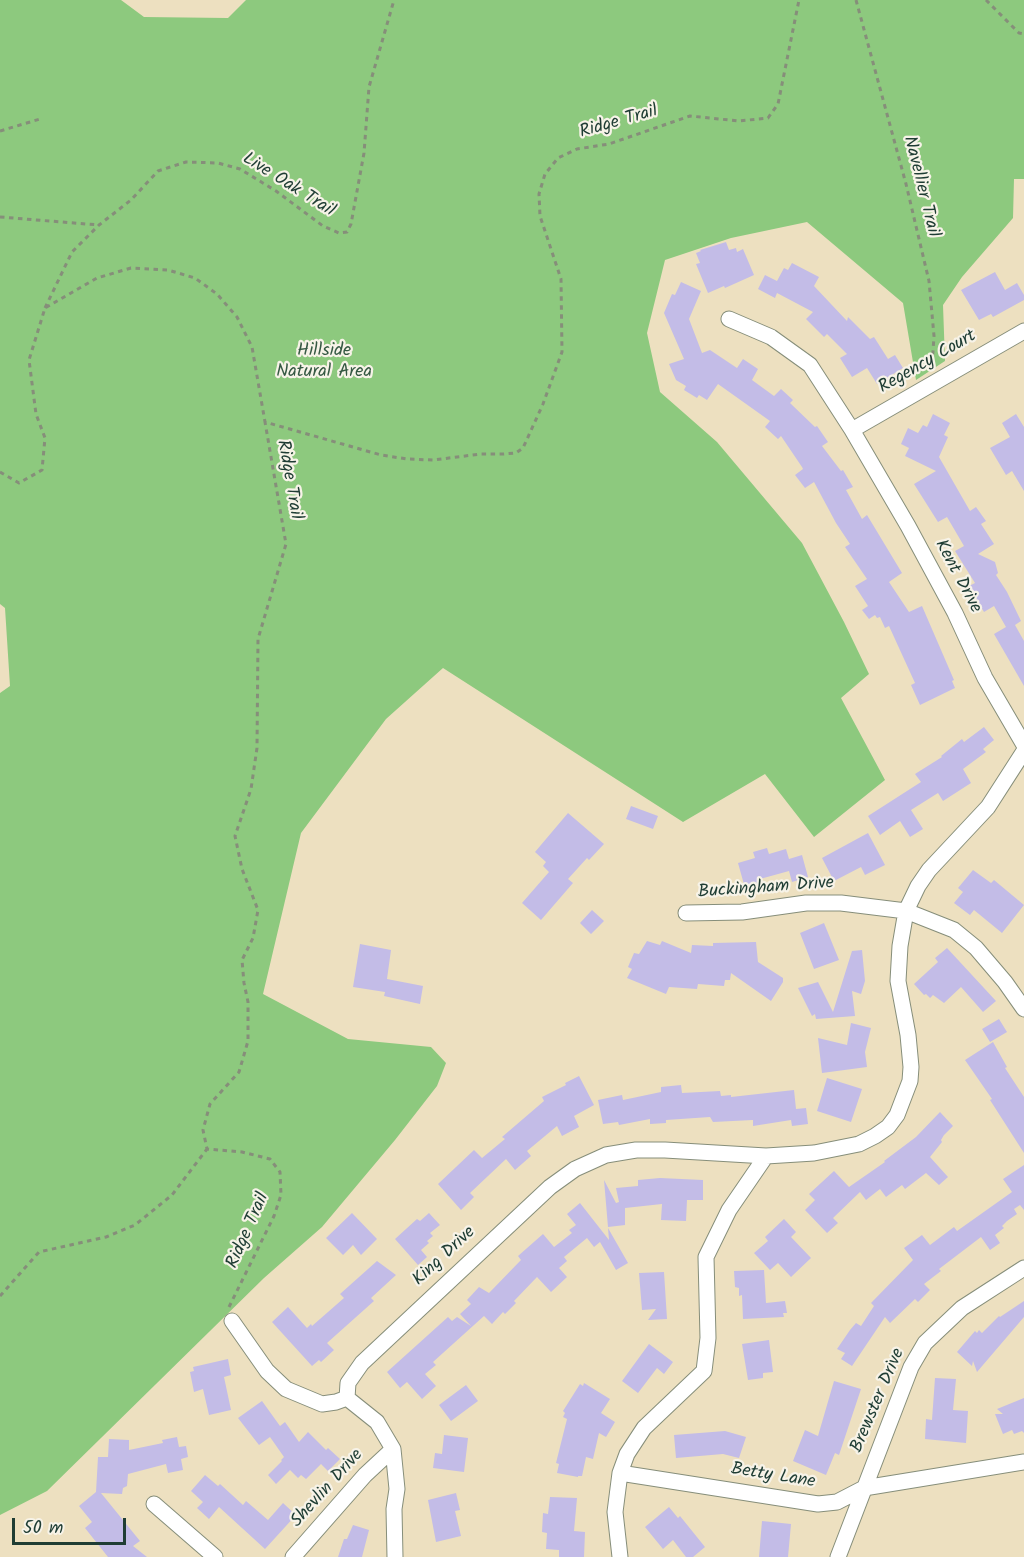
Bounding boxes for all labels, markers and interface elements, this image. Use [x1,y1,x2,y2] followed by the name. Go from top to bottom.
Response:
[577,102,661,144] street label: Ridge Trail
[897,134,943,240] street label: Navellier Trail
[238,149,338,223] street label: Live Oak Trail
[875,326,981,400] street label: Regency Court
[276,341,372,384] park label: Hillside Natural Area
[270,439,306,521] street label: Ridge Trail
[929,537,985,617] street label: Kent Drive
[697,873,835,905] street label: Buckingham Drive
[223,1190,275,1272] street label: Ridge Trail
[409,1223,481,1291] street label: King Drive
[847,1346,911,1456] street label: Brewster Drive
[287,1445,369,1533] street label: Shevlin Drive
[729,1460,817,1494] street label: Betty Lane
[15,1506,129,1544] scale bar
[23,1514,63,1543] text: 50 m

